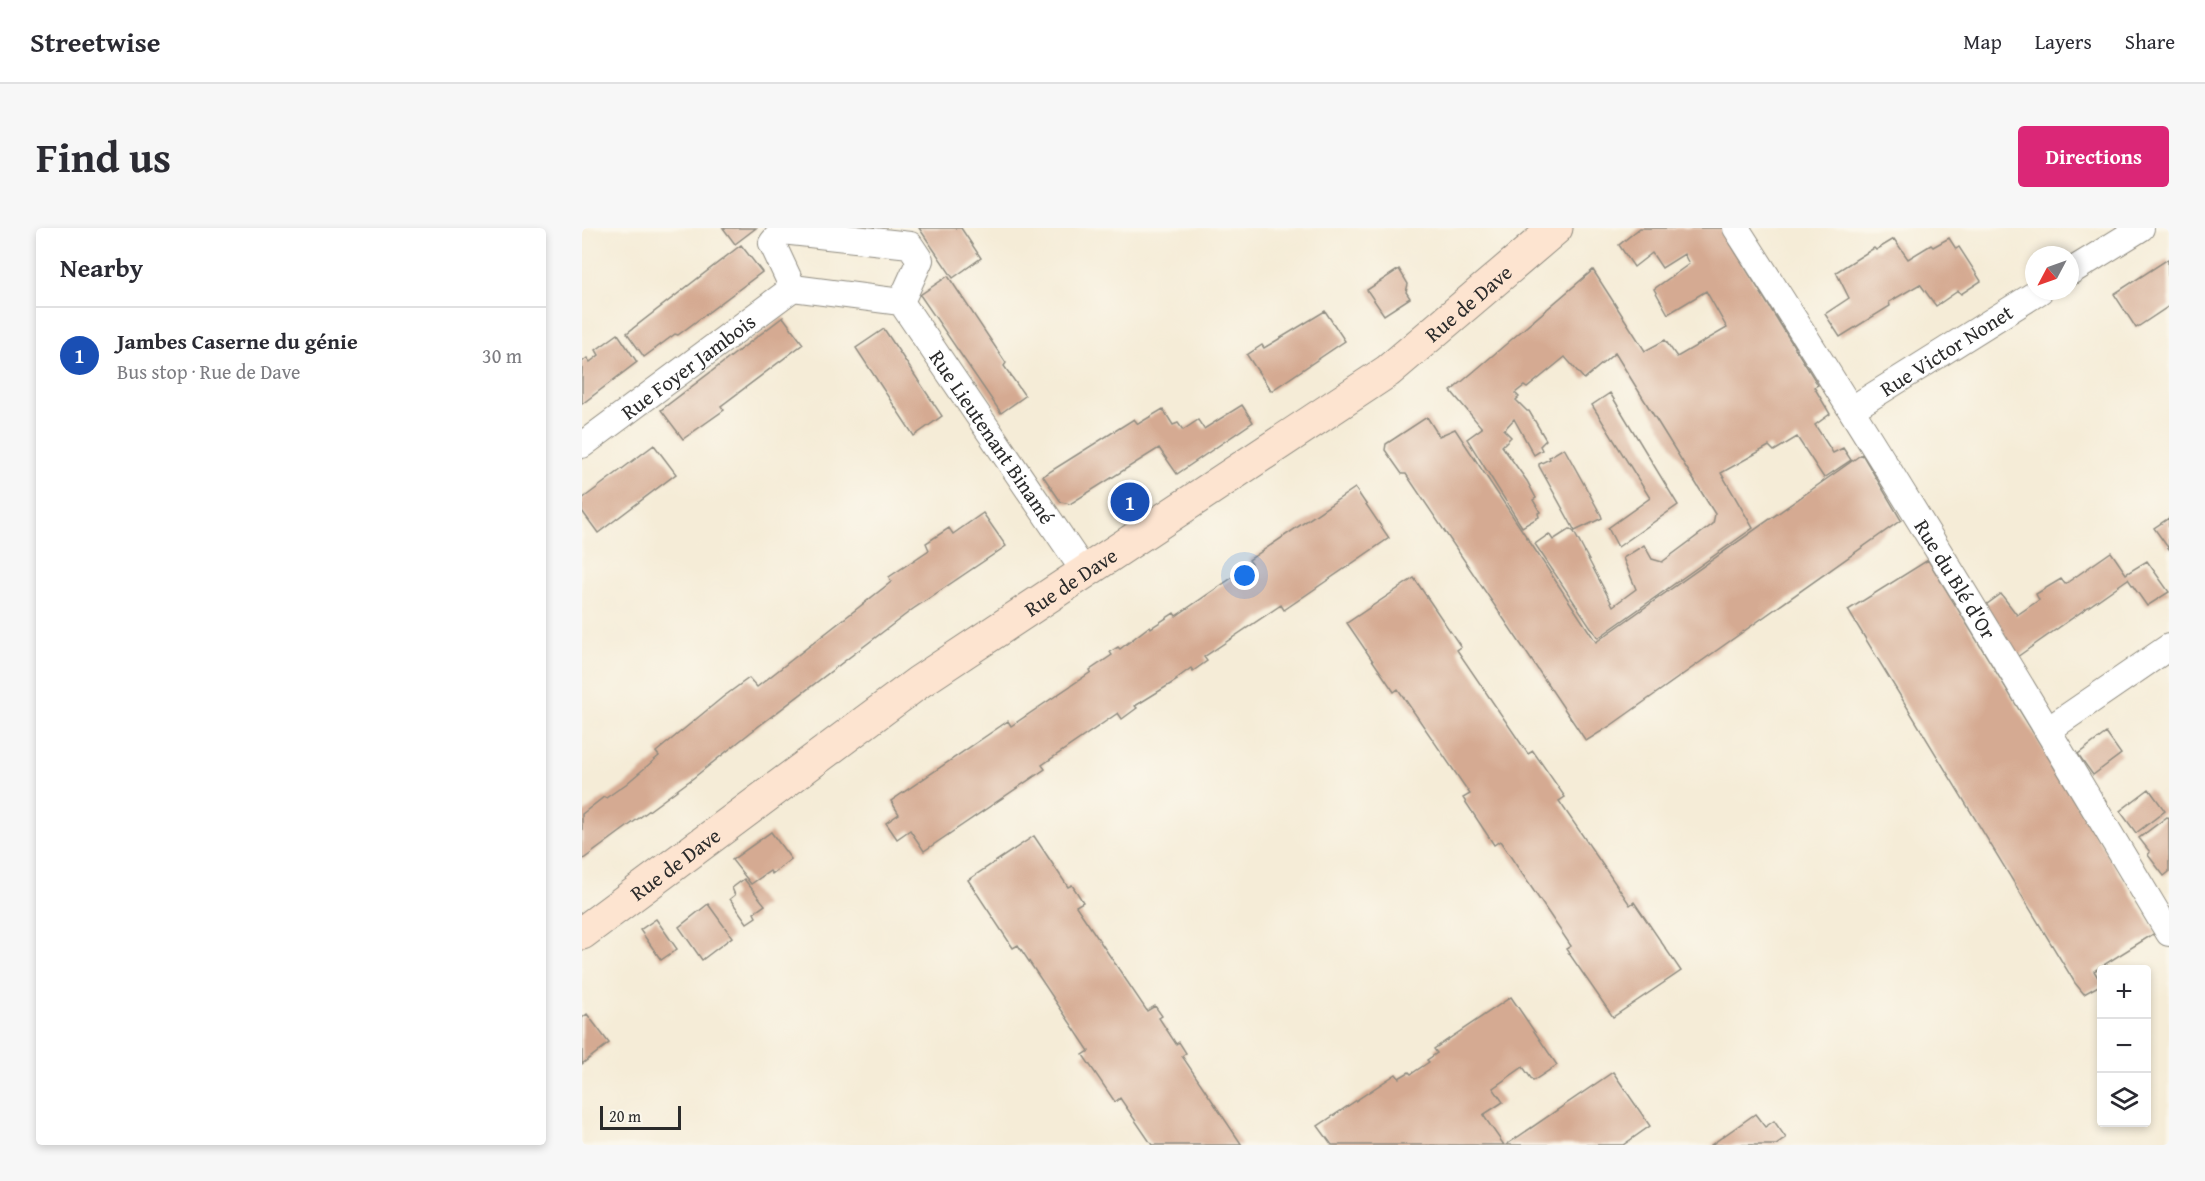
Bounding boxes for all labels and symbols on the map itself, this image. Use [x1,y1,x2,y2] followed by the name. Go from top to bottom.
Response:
[2025,246,2079,300] north arrow
[1418,257,1518,349] street label: Rue de Dave
[1873,296,2019,403] street label: Rue Victor Nonet
[614,306,762,427] street label: Rue Foyer Jambois
[922,343,1063,530] street label: Rue Lieutenant Binamé
[1110,480,1150,524] pin: 1
[1907,513,2004,645] street label: Rue du Blé d'Or
[1018,539,1123,624] street label: Rue de Dave
[1230,561,1259,590] your location
[623,820,727,908] street label: Rue de Dave
[600,1103,681,1130] scale bar

